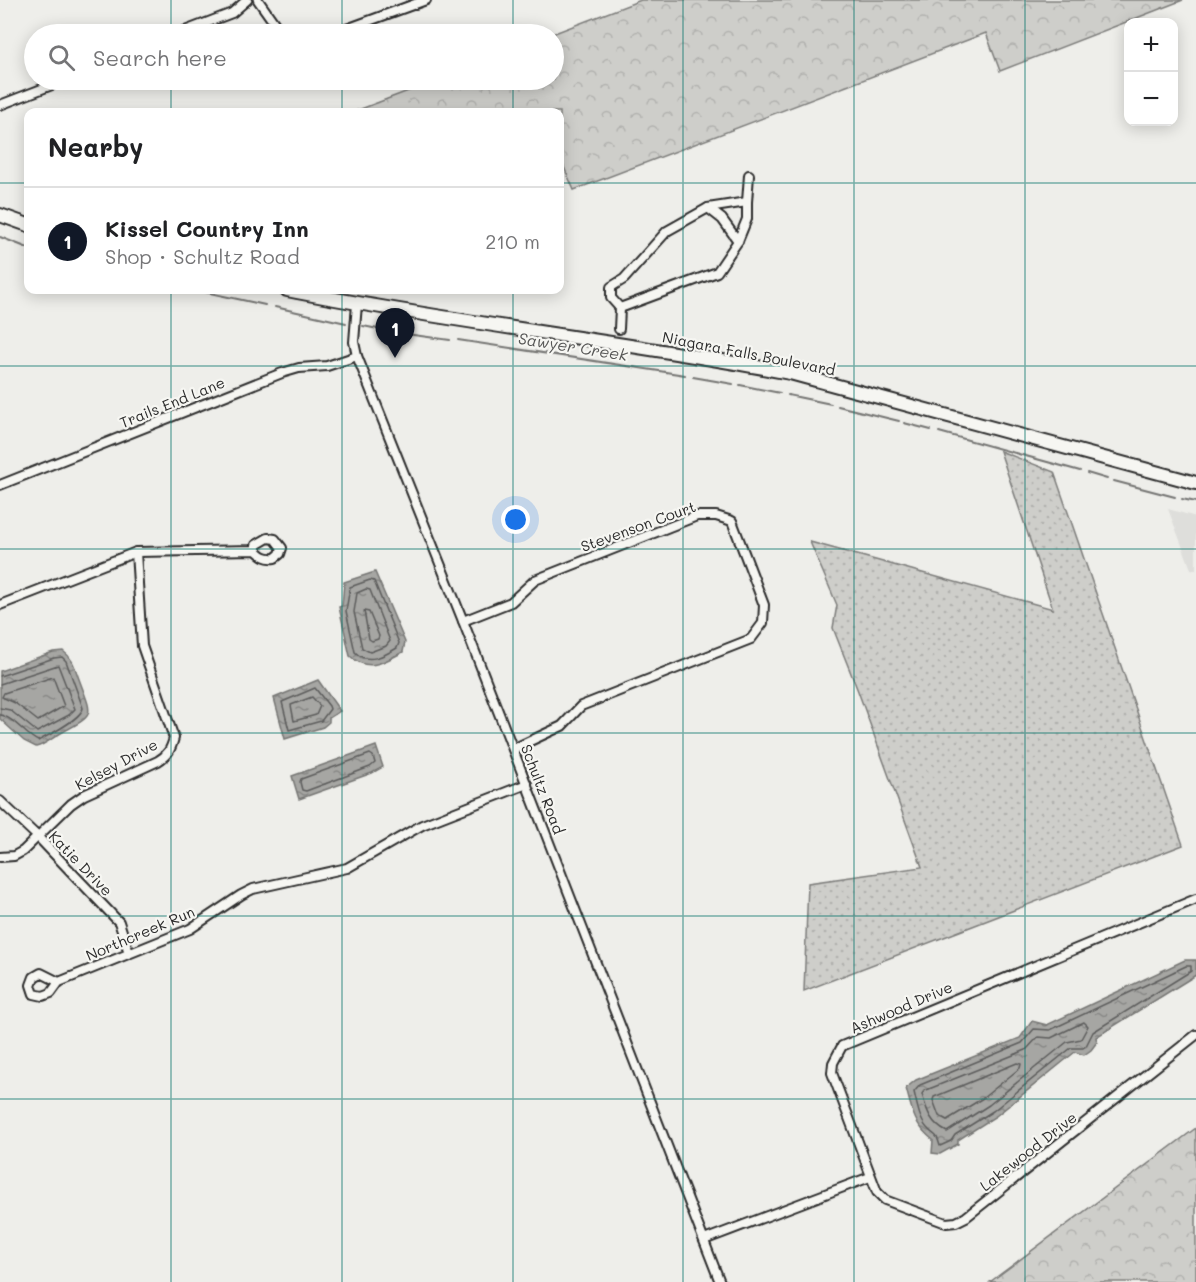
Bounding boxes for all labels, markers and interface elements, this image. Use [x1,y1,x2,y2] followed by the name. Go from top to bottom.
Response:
[1124,18,1178,126] map controls
[1124,18,1178,72] button: +
[24,24,564,90] search box
[45,41,78,74] icon: search
[93,43,227,72] text: Search here
[1124,72,1178,126] button: −
[48,130,143,164] text: Nearby
[105,214,309,243] text: Kissel Country Inn
[63,228,72,254] text: 1
[485,228,540,254] text: 210 m
[105,243,300,269] text: Shop · Schultz Road
[376,308,414,358] pin: 1
[661,326,837,380] street label: Niagara Falls Boulevard
[517,327,630,365] water label: Sawyer Creek
[116,372,228,432] street label: Trails End Lane
[578,496,698,556] street label: Stevenson Court
[501,505,530,534] your location
[71,734,161,794] street label: Kelsey Drive
[517,741,569,837] street label: Schultz Road
[45,826,117,900] street label: Katie Drive
[83,901,197,965] street label: Northcreek Run
[847,976,955,1038] street label: Ashwood Drive
[975,1107,1081,1195] street label: Lakewood Drive

